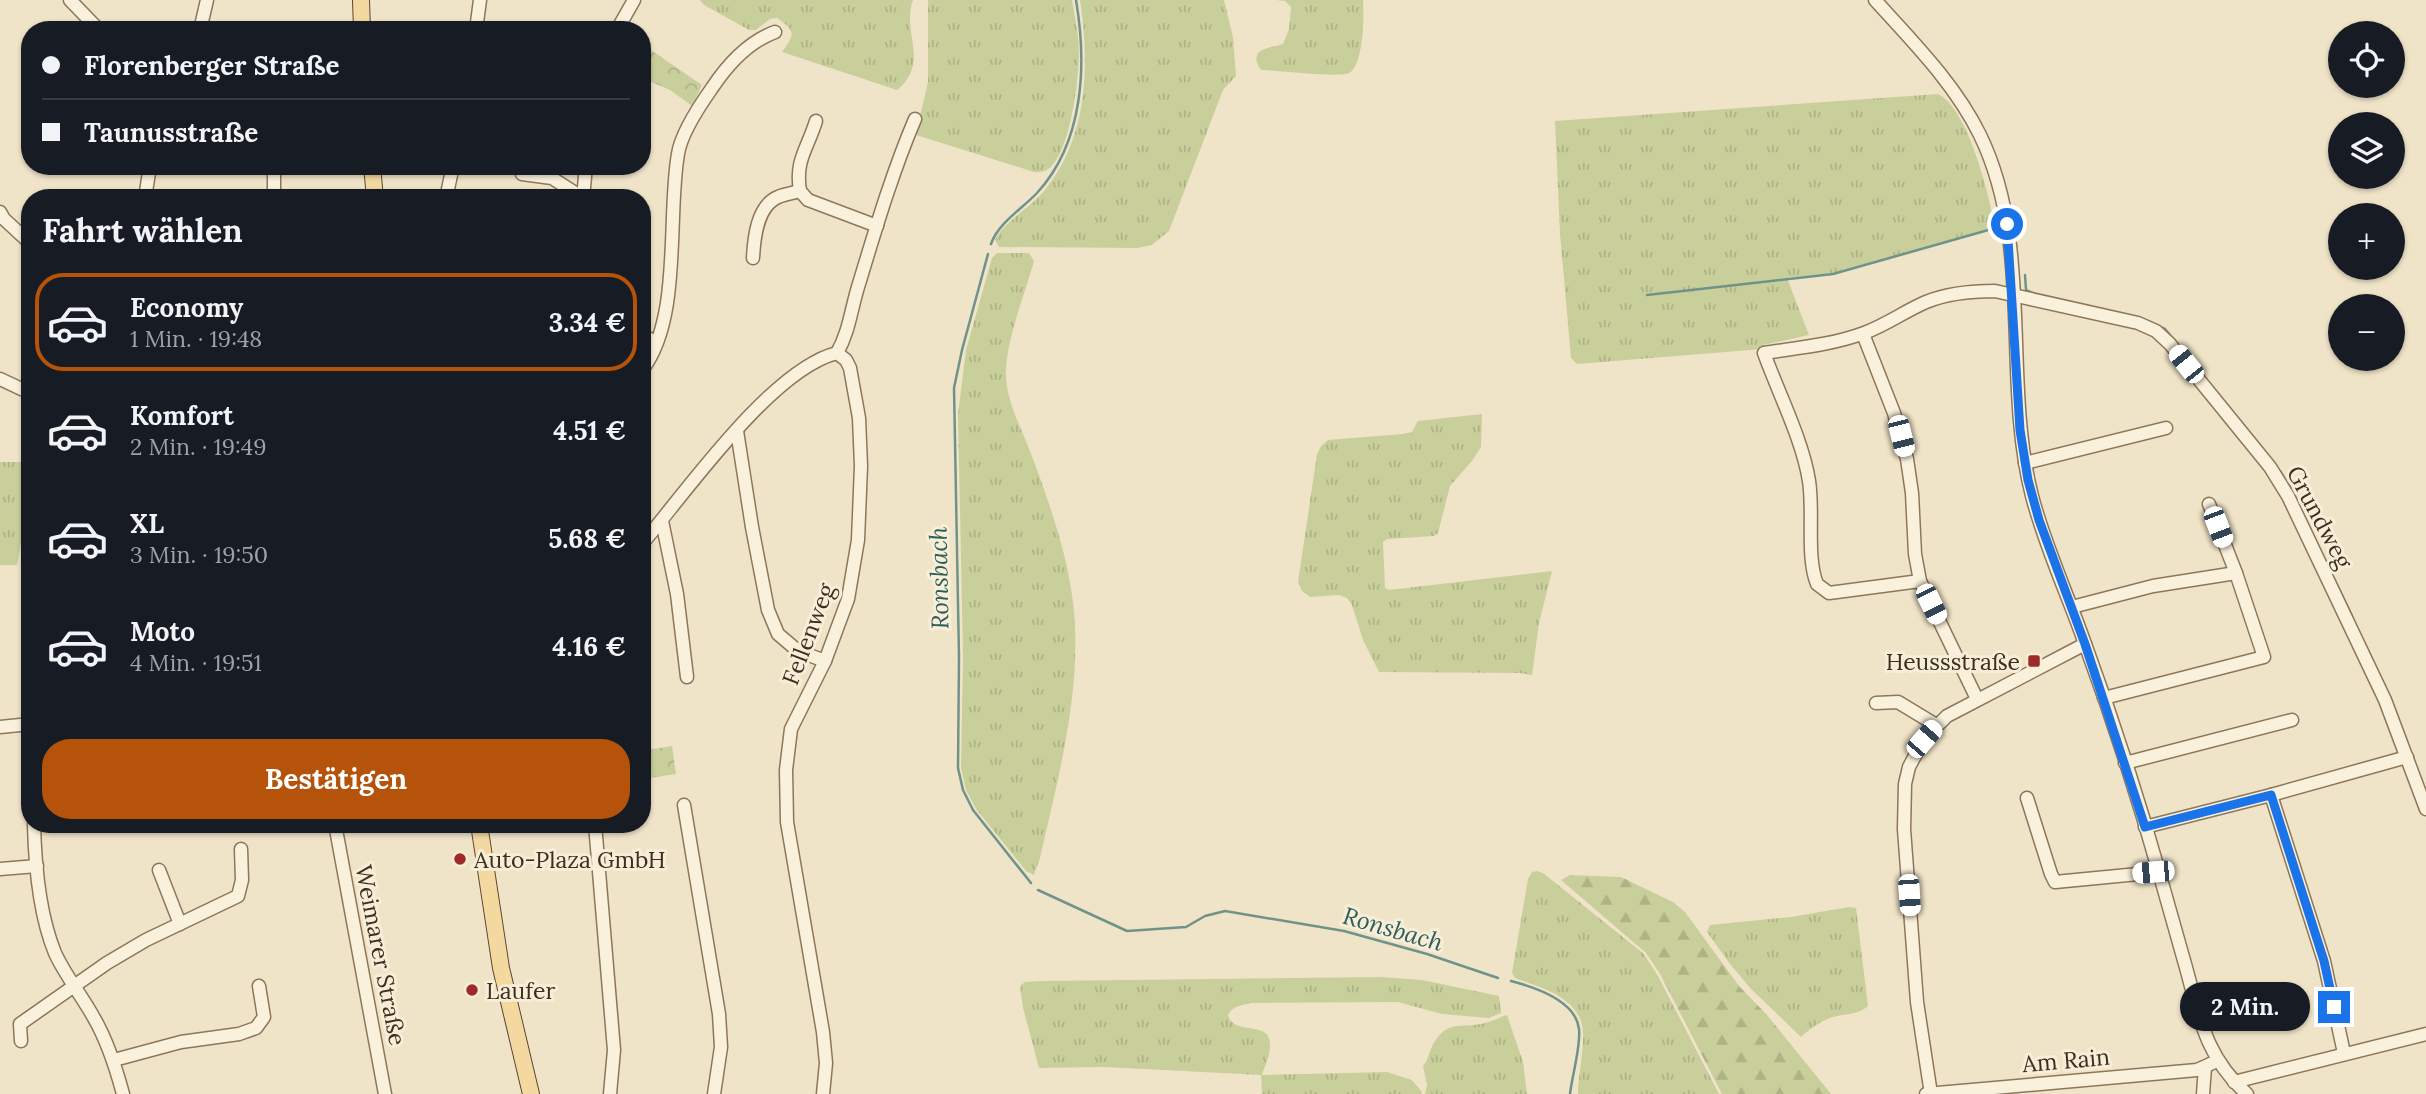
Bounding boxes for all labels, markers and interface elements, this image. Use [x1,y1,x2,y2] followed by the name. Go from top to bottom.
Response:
[2328,21,2405,371] map controls
[2328,21,2405,98] button: locate
[84,49,340,82] text: Florenberger Straße
[2328,112,2405,189] button: layers
[84,116,258,149] text: Taunusstraße
[2328,203,2405,280] button: +
[1991,208,2023,240] route start
[42,210,243,251] text: Fahrt wählen
[46,291,109,354] icon: car
[130,291,243,324] text: Economy
[2328,294,2405,371] button: −
[549,306,626,339] text: 3.34 €
[130,324,262,353] text: 1 Min. · 19:48
[2165,341,2208,387] car
[46,399,109,462] icon: car
[130,399,234,432] text: Komfort
[1886,413,1917,459] car
[553,414,626,447] text: 4.51 €
[130,432,267,461] text: 2 Min. · 19:49
[2281,461,2360,574] street label: Grundweg
[2201,504,2236,550] car
[46,507,109,570] icon: car
[130,507,164,540] text: XL
[548,522,626,555] text: 5.68 €
[923,526,955,630] water label: Ronsbach
[130,540,268,569] text: 3 Min. · 19:50
[775,578,841,689] street label: Fellenweg
[1913,581,1950,627] car
[46,615,109,678] icon: car
[130,615,195,648] text: Moto
[552,630,626,663] text: 4.16 €
[1886,647,2020,676] place label: Heussstraße
[130,648,262,677] text: 4 Min. · 19:51
[2026,653,2042,669] marker: Heussstraße
[1903,716,1946,762] car
[42,739,630,819] button: Bestätigen
[473,845,666,874] place label: Auto-Plaza GmbH
[452,851,468,867] marker: Auto-Plaza GmbH
[2132,860,2175,884] car
[349,862,413,1048] street label: Weimarer Straße
[1898,873,1921,917] car
[1339,900,1447,958] water label: Ronsbach
[486,976,555,1005] place label: Laufer
[464,982,480,998] marker: Laufer
[2180,982,2310,1032] callout: 2 Min.
[2318,991,2350,1023] route end
[2211,992,2279,1021] text: 2 Min.
[2020,1042,2111,1078] street label: Am Rain

